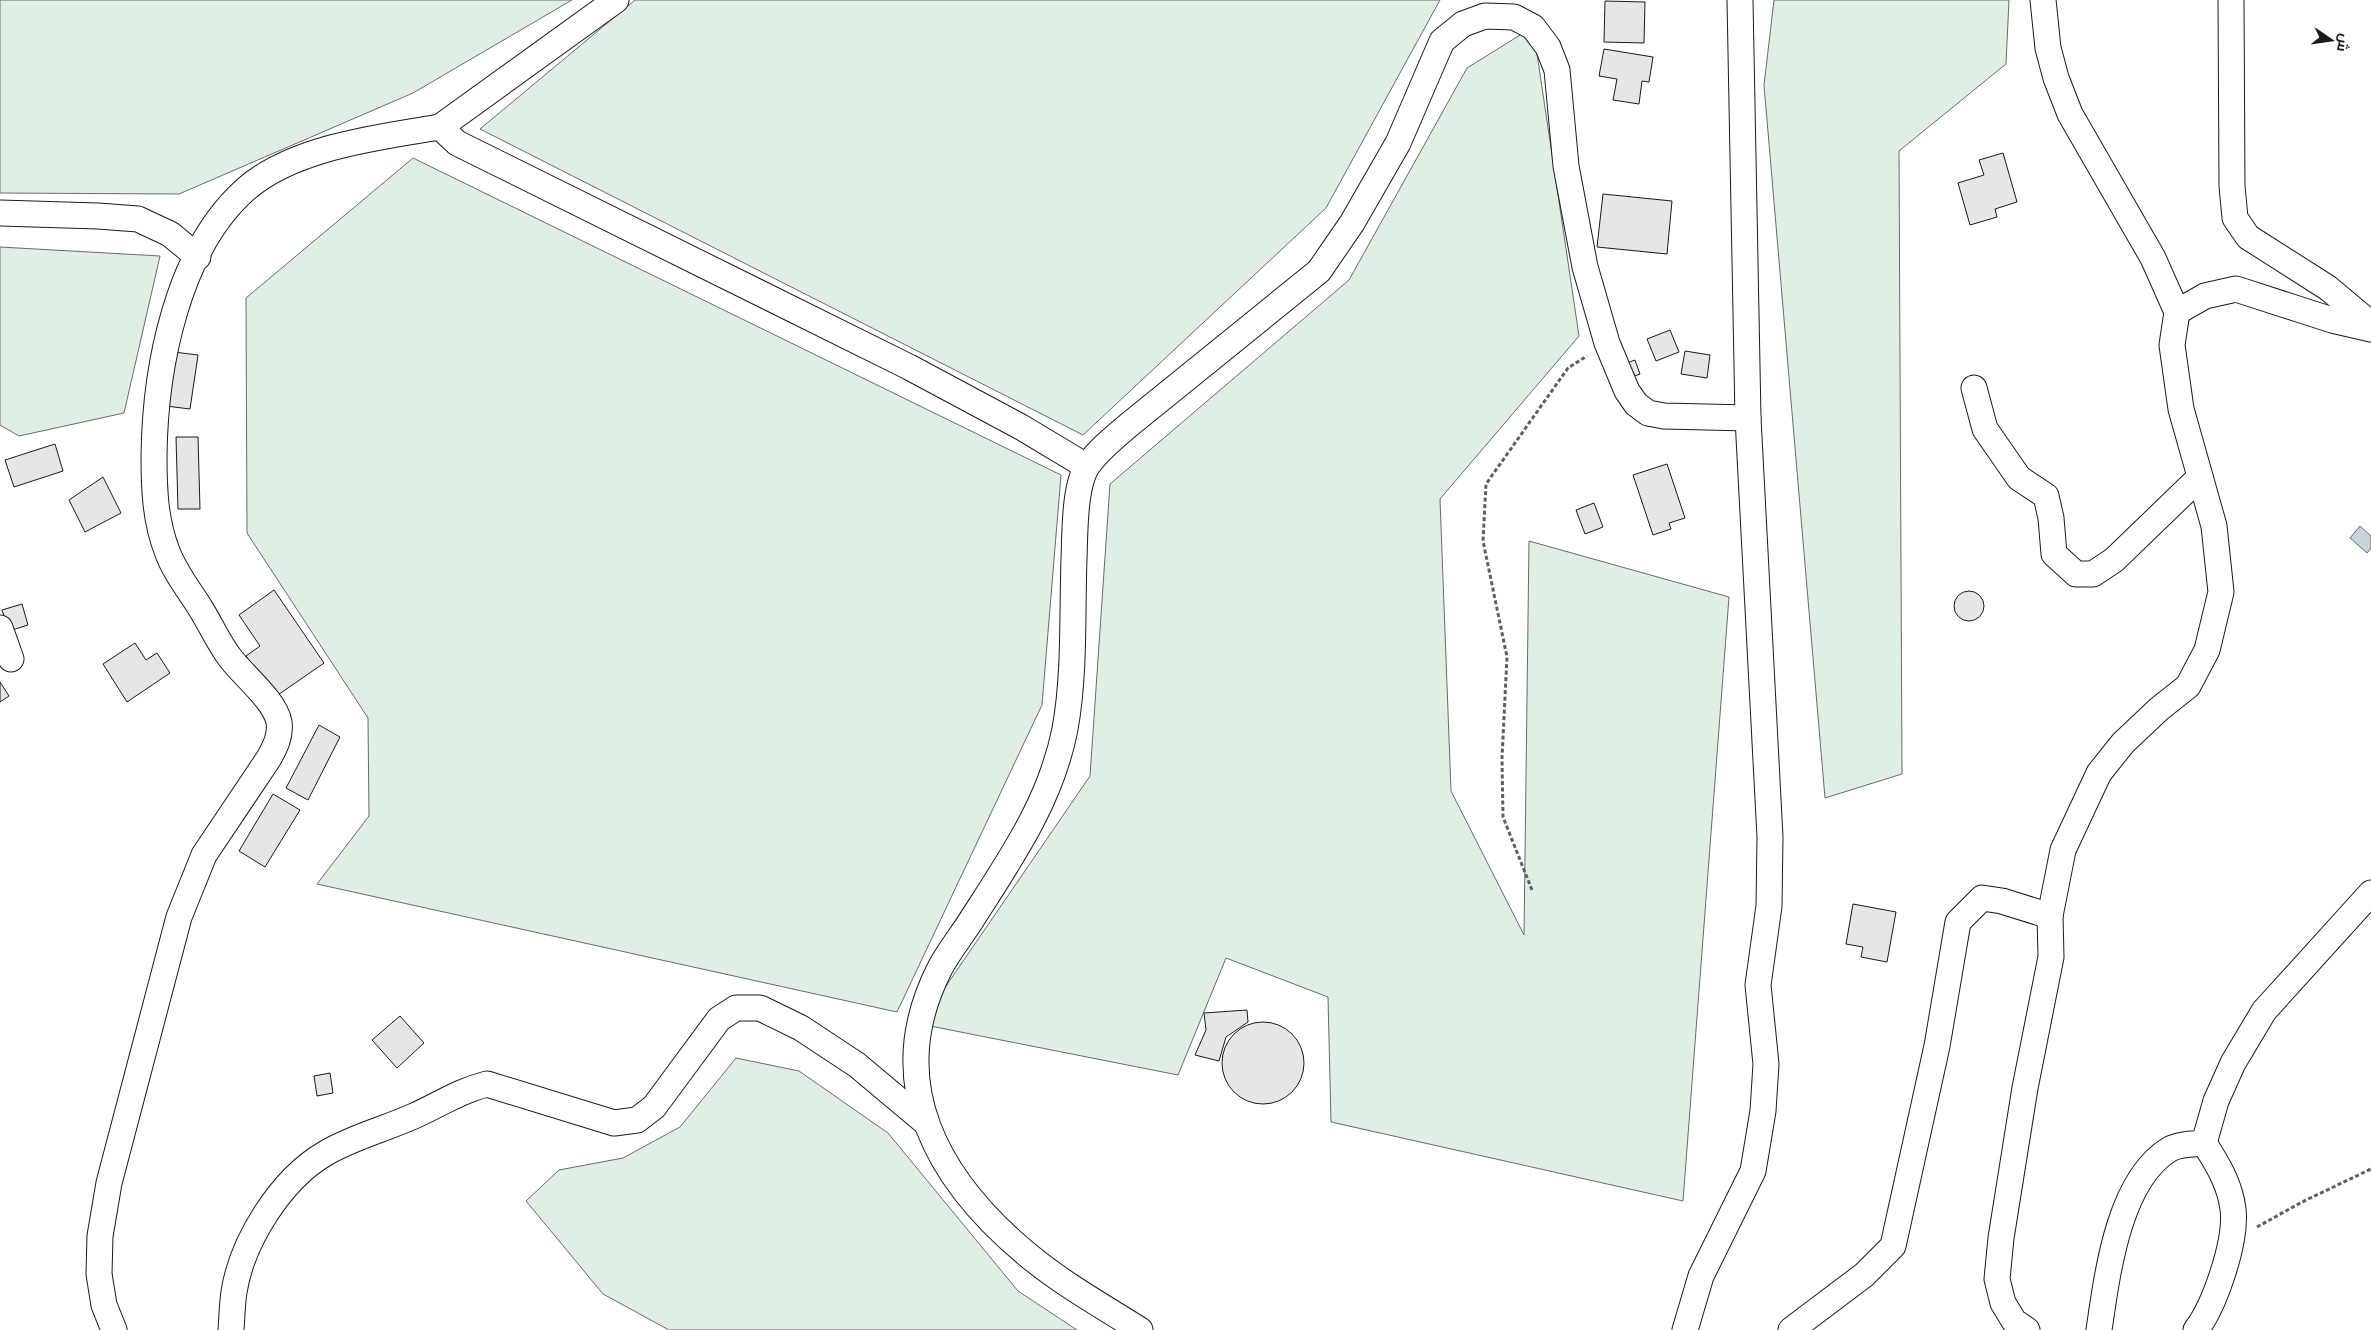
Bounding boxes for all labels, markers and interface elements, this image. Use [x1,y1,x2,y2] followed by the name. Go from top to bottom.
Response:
[2306,15,2356,65] north arrow
[2333,32,2355,54] text: ش

